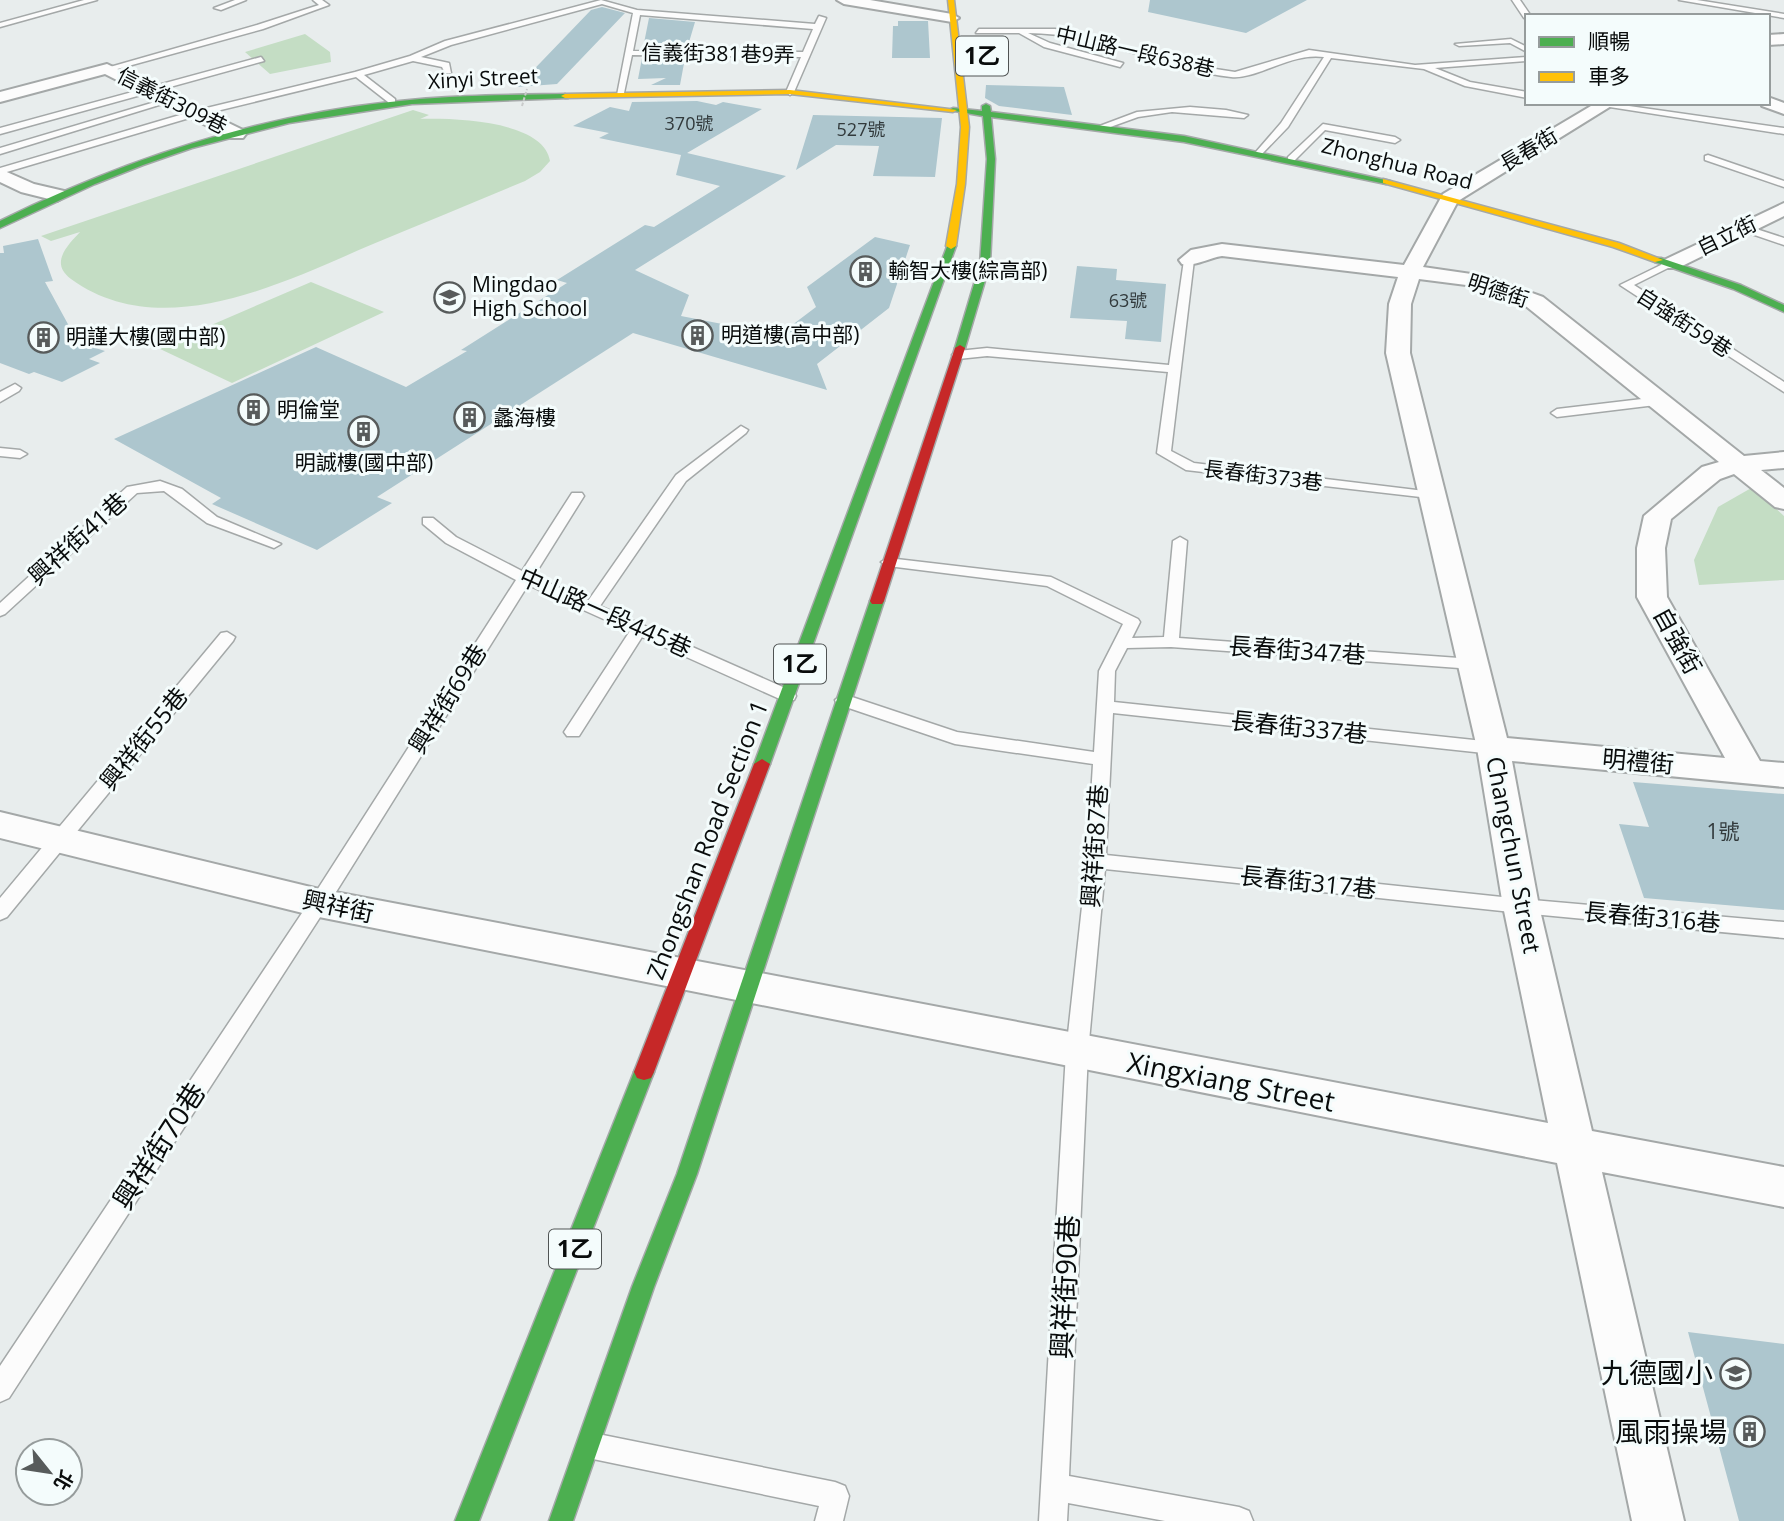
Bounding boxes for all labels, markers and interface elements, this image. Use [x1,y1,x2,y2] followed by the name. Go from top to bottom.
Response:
[1525,14,1770,105] legend
[1053,19,1217,83] street label: 中山路一段638巷
[1588,27,1630,55] text: 順暢
[956,36,1008,76] road number: 1乙
[641,38,795,68] street label: 信義街381巷9弄
[113,60,232,140] street label: 信義街309巷
[427,61,539,95] street label: Xinyi Street
[1588,62,1630,90] text: 車多
[665,111,713,135] house number: 370號
[837,117,885,141] house number: 527號
[1494,121,1563,177] street label: 長春街
[1319,131,1476,195] street label: Zhonghua Road
[1692,209,1761,261] street label: 自立街
[848,254,882,288] building icon: 輸智大樓(綜高部)
[888,256,1047,284] place label: 輸智大樓(綜高部)
[1464,267,1533,313] street label: 明德街
[472,270,588,322] place label: Mingdao High School
[432,280,466,314] school or university icon: Mingdao High School
[1632,281,1737,363] street label: 自強街59巷
[1109,288,1147,312] house number: 63號
[681,318,715,352] building icon: 明道樓(高中部)
[26,320,60,354] building icon: 明謹大樓(國中部)
[721,320,859,348] place label: 明道樓(高中部)
[66,322,225,350] place label: 明謹大樓(國中部)
[237,393,271,427] building icon: 明倫堂
[277,395,340,423] place label: 明倫堂
[453,401,487,435] building icon: 蠡海樓
[493,403,556,431] place label: 蠡海樓
[347,414,381,448] building icon: 明誠樓(國中部)
[295,448,433,476] place label: 明誠樓(國中部)
[1202,454,1324,496] street label: 長春街373巷
[20,484,134,591] street label: 興祥街41巷
[514,559,697,664] street label: 中山路一段445巷
[1646,601,1710,680] street label: 自強街
[1228,628,1367,671] street label: 長春街347巷
[400,637,493,759] street label: 興祥街69巷
[774,644,826,684] road number: 1乙
[91,680,195,796] street label: 興祥街55巷
[638,695,775,984] street label: Zhongshan Road Section 1
[1229,703,1369,750] street label: 長春街337巷
[1601,741,1675,780] street label: 明禮街
[1479,753,1550,956] street label: Changchun Street
[1073,783,1114,909] street label: 興祥街87巷
[1706,817,1740,845] house number: 1號
[1238,858,1378,905] street label: 長春街317巷
[300,882,377,929] street label: 興祥街
[1582,894,1722,939] street label: 長春街316巷
[1124,1042,1338,1120] street label: Xingxiang Street
[103,1075,213,1216] street label: 興祥街70巷
[1041,1214,1087,1360] street label: 興祥街90巷
[549,1230,601,1268] road number: 1乙
[1601,1353,1713,1391] place label: 九德國小
[1719,1356,1753,1390] school or university icon: 九德國小
[1615,1412,1727,1450] place label: 風雨操場
[1733,1415,1767,1449] building icon: 風雨操場
[14,1437,84,1507] north arrow
[48,1466,80,1495] text: 北

